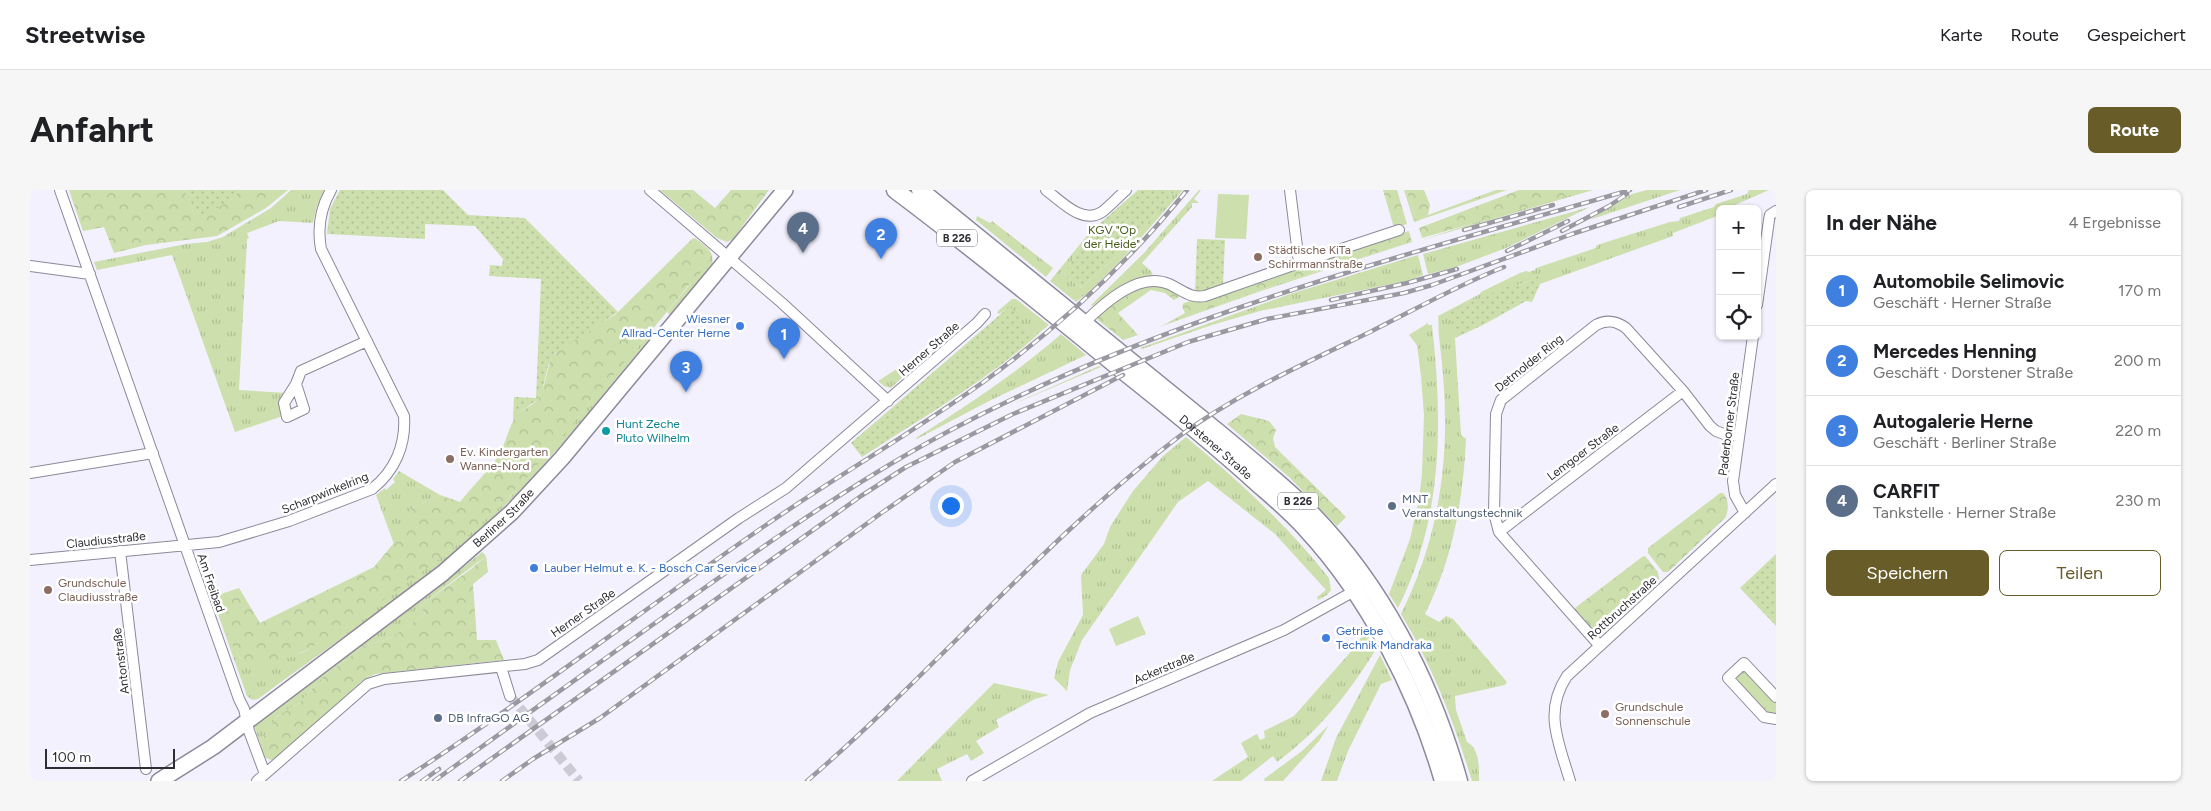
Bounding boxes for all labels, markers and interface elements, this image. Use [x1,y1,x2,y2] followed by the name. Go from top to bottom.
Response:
[25,20,145,49] text: Streetwise
[1940,24,1983,46] text: Karte
[2011,24,2059,46] text: Route
[2087,24,2186,46] text: Gespeichert
[2088,107,2181,153] button: Route
[30,109,154,151] text: Anfahrt
[1716,205,1761,340] map controls
[1716,205,1761,250] button: +
[1826,210,1937,235] text: In der Nähe
[787,212,819,253] pin: 4
[2068,213,2161,232] text: 4 Ergebnisse
[865,218,897,259] pin: 2
[1084,223,1140,251] park label: KGV "Op der Heide"
[937,230,977,246] road number: B 226
[1268,243,1363,271] place label: Städtische KiTa Schirrmannstraße
[1716,250,1761,295] button: −
[1252,251,1264,263] marker: Städtische KiTa Schirrmannstraße
[1873,270,2064,293] text: Automobile Selimovic
[1839,281,1845,300] text: 1
[2118,281,2161,300] text: 170 m
[1873,293,2051,312] text: Geschäft · Herner Straße
[1716,295,1761,340] button: locate
[622,312,730,340] place label: Wiesner Allrad-Center Herne
[768,318,800,359] pin: 1
[896,319,962,379] street label: Herner Straße
[734,320,746,332] marker: Wiesner Allrad-Center Herne
[1492,331,1566,395] street label: Detmolder Ring
[1873,340,2037,363] text: Mercedes Henning
[670,351,702,392] pin: 3
[1837,351,1847,370] text: 2
[2114,351,2161,370] text: 200 m
[1873,363,2073,382] text: Geschäft · Dorstener Straße
[1716,371,1742,477] street label: Paderborner Straße
[1873,410,2033,433] text: Autogalerie Herne
[1176,412,1255,483] street label: Dorstener Straße
[616,417,690,445] place label: Hunt Zeche Pluto Wilhelm
[1544,420,1622,483] street label: Lemgoer Straße
[1838,421,1846,440] text: 3
[2115,421,2161,440] text: 220 m
[600,425,612,437] marker: Hunt Zeche Pluto Wilhelm
[1873,433,2056,452] text: Geschäft · Berliner Straße
[460,445,549,473] place label: Ev. Kindergarten Wanne-Nord
[444,453,456,465] marker: Ev. Kindergarten Wanne-Nord
[280,469,370,517] street label: Scharpwinkelring
[1873,480,1940,503] text: CARFIT
[470,485,537,550] street label: Berliner Straße
[1837,491,1847,510] text: 4
[2116,491,2161,510] text: 230 m
[1278,492,1318,510] road number: B 226
[1402,492,1522,520] place label: MNT Veranstaltungstechnik
[938,493,964,519] your location
[1386,500,1398,512] marker: MNT Veranstaltungstechnik
[1873,503,2056,522] text: Tankstelle · Herner Straße
[66,529,147,551] street label: Claudiusstraße
[1826,550,1989,596] button: Speichern
[1999,550,2161,596] button: Teilen
[194,552,228,614] street label: Am Freibad
[544,561,757,575] place label: Lauber Helmut e. K. - Bosch Car Service
[528,562,540,574] marker: Lauber Helmut e. K. - Bosch Car Service
[1585,573,1660,643] street label: Rottbruchstraße
[58,576,138,604] place label: Grundschule Claudiusstraße
[42,584,54,596] marker: Grundschule Claudiusstraße
[548,585,618,640] street label: Herner Straße
[1336,624,1432,652] place label: Getriebe Technik Mandraka
[110,627,132,695] street label: Antonstraße
[1320,632,1332,644] marker: Getriebe Technik Mandraka
[1132,649,1197,687] street label: Ackerstraße
[1615,700,1691,728] place label: Grundschule Sonnenschule
[1599,708,1611,720] marker: Grundschule Sonnenschule
[448,711,529,725] place label: DB InfraGO AG
[432,712,444,724] marker: DB InfraGO AG
[45,746,175,769] scale bar
[52,749,91,766] text: 100 m

